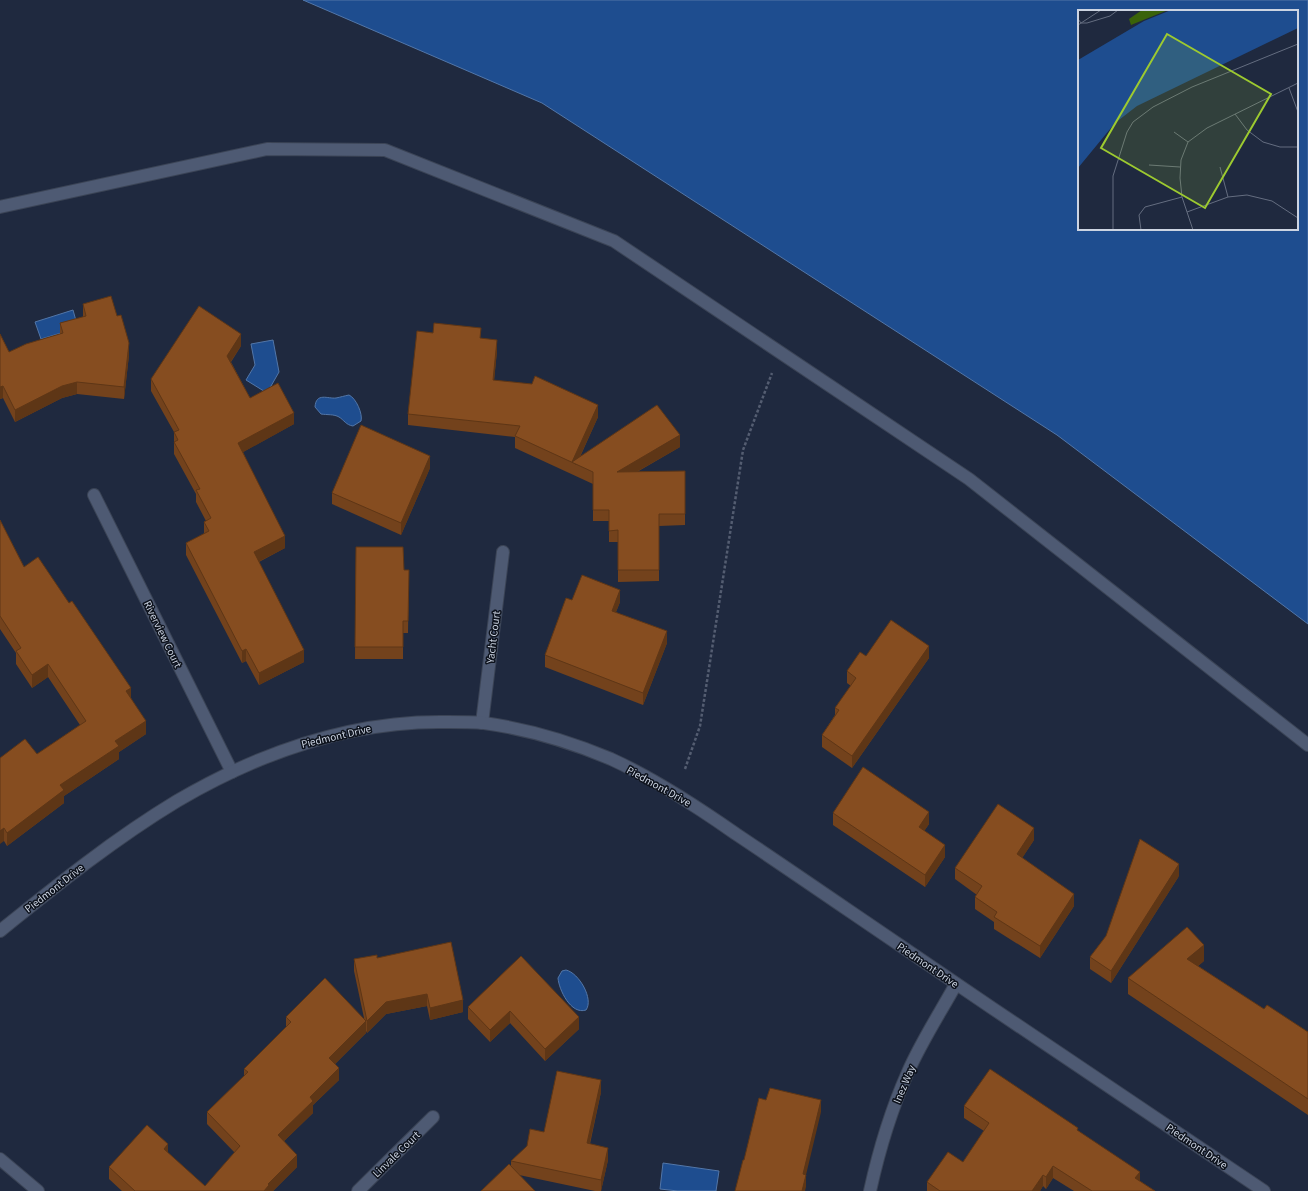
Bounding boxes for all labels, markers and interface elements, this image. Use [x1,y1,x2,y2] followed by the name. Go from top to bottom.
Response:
[1078,10,1298,230] inset map
[140,598,185,670] street label: Riverview Court
[483,610,504,665] street label: Yacht Court
[300,721,373,752] street label: Piedmont Drive
[624,763,694,811] street label: Piedmont Drive
[22,860,87,916] street label: Piedmont Drive
[894,939,962,992] street label: Piedmont Drive
[890,1063,919,1106] street label: Inez Way
[1163,1120,1231,1173] street label: Piedmont Drive
[369,1128,424,1181] street label: Linvale Court

